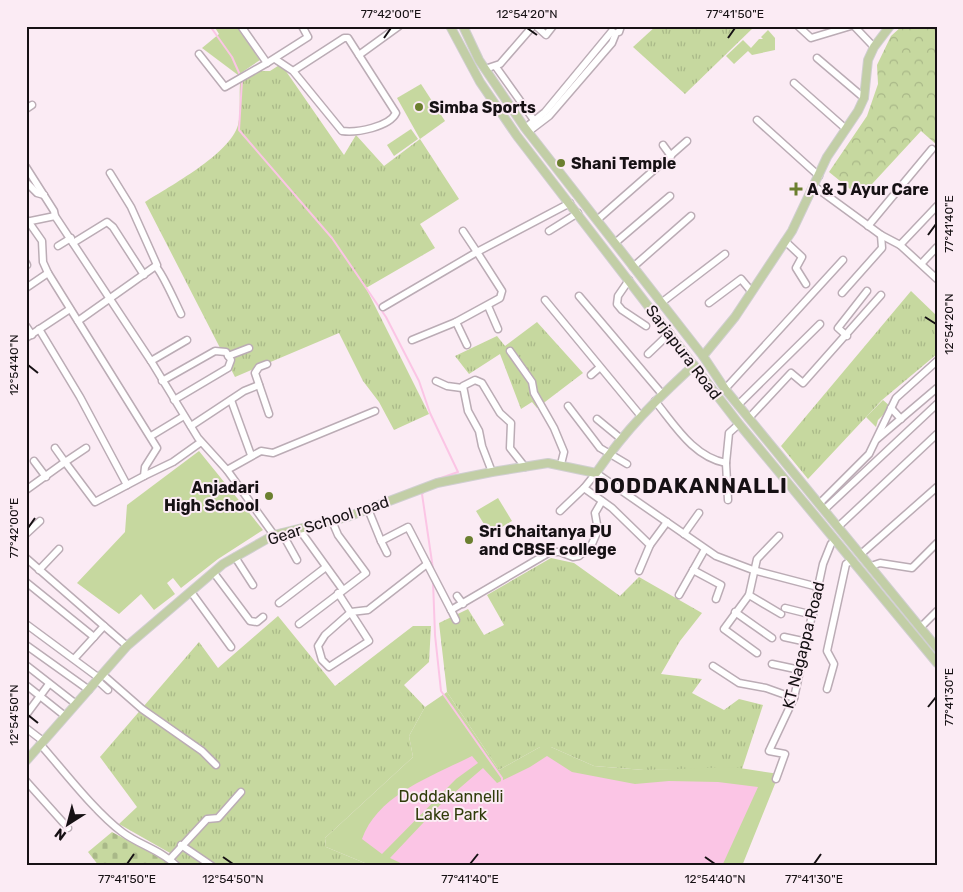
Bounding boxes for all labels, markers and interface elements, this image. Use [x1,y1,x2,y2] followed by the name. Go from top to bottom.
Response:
[361,7,421,21] text: 77°42'00"E
[496,7,558,21] text: 12°54'20"N
[706,7,764,21] text: 77°41'50"E
[429,98,536,117] place label: Simba Sports
[413,101,425,113] marker: Simba Sports
[571,154,676,173] place label: Shani Temple
[555,157,567,169] marker: Shani Temple
[807,180,929,199] place label: A & J Ayur Care
[789,182,803,196] marker: A & J Ayur Care
[942,195,956,253] text: 77°41'40"E
[942,293,956,355] text: 12°54'20"N
[642,301,725,403] street label: Sarjapura Road
[7,334,21,396] text: 12°54'40"N
[594,473,788,498] district label: DODDAKANNALLI
[164,478,259,515] place label: Anjadari High School
[263,490,275,502] marker: Anjadari High School
[265,492,391,549] street label: Gear School road
[7,498,21,558] text: 77°42'00"E
[479,522,617,559] place label: Sri Chaitanya PU and CBSE college
[463,534,475,546] marker: Sri Chaitanya PU and CBSE college
[778,580,828,711] street label: KT Nagappa Road
[942,668,956,726] text: 77°41'30"E
[7,684,21,746] text: 12°54'50"N
[398,787,504,824] park label: Doddakannelli Lake Park
[42,800,92,850] north arrow
[52,824,70,844] text: N
[98,872,156,886] text: 77°41'50"E
[202,872,264,886] text: 12°54'50"N
[441,872,499,886] text: 77°41'40"E
[684,872,746,886] text: 12°54'40"N
[785,872,843,886] text: 77°41'30"E

